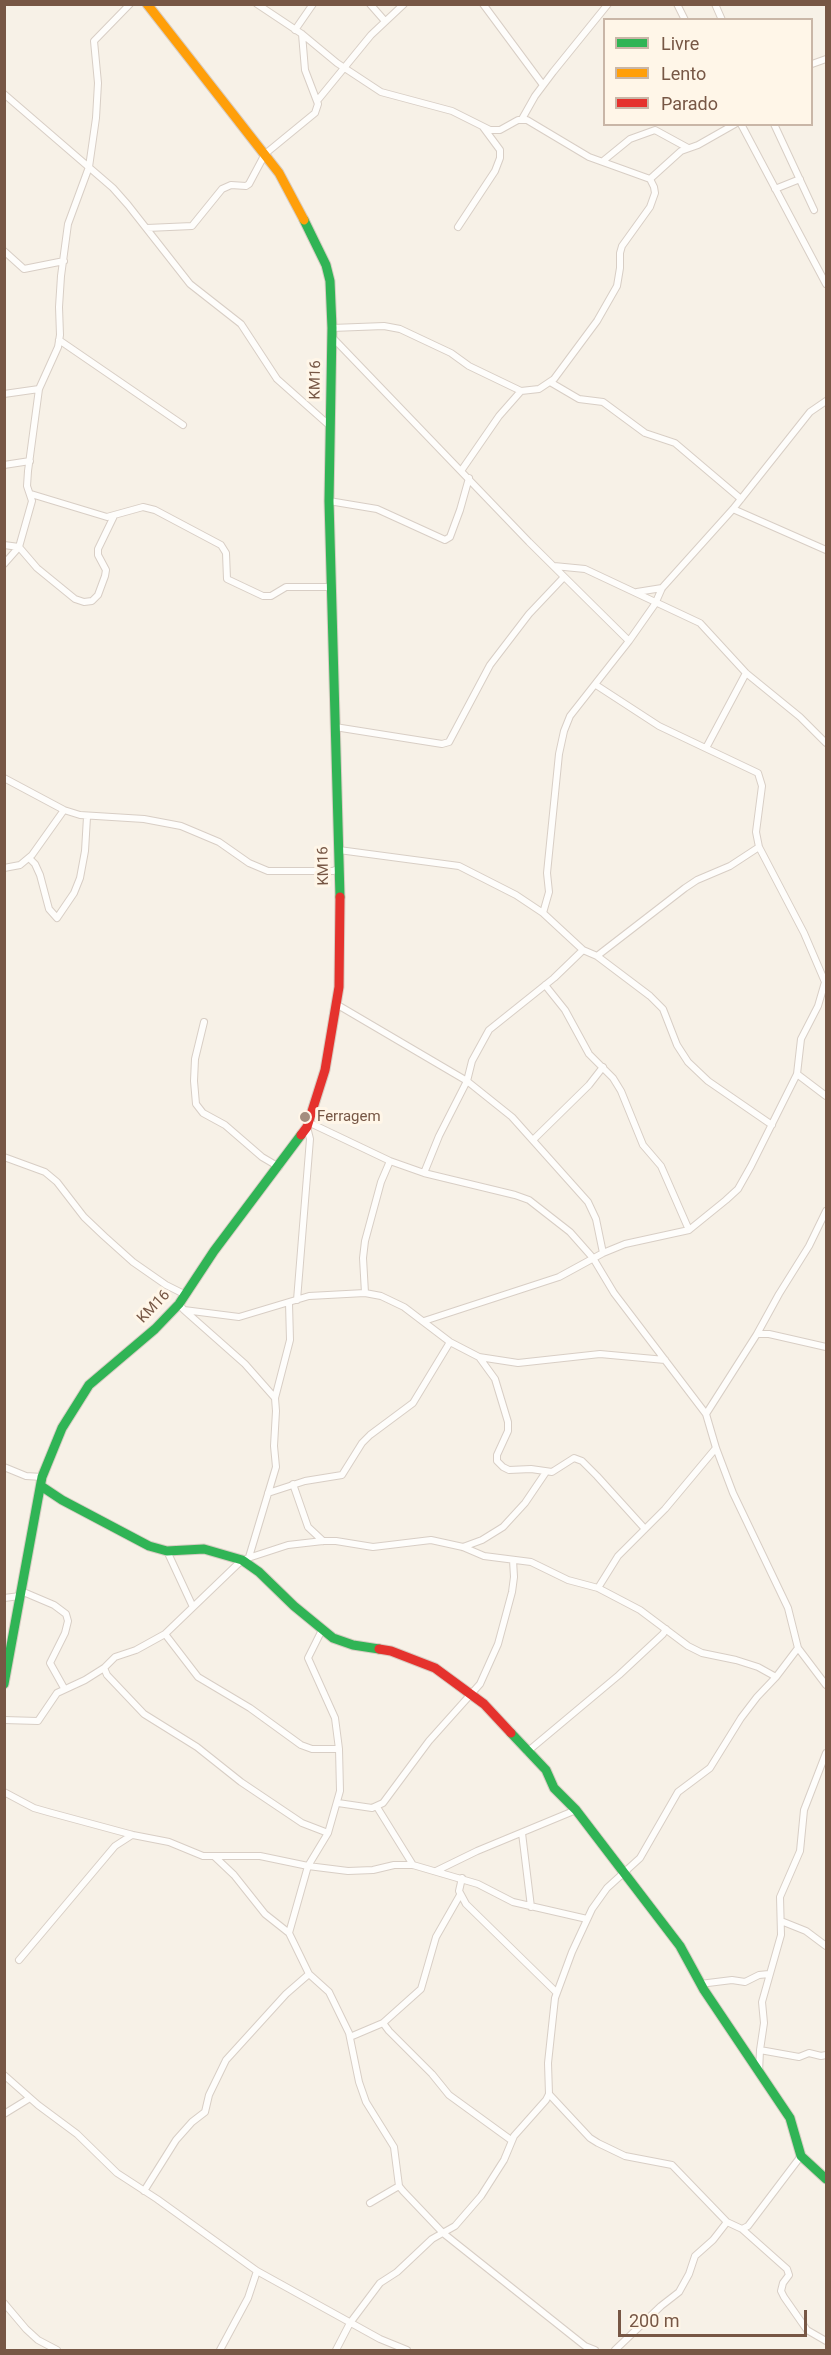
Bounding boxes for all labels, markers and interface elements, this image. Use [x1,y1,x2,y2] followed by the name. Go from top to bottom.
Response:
[603,18,813,126] legend
[661,33,699,54] text: Livre
[661,63,706,84] text: Lento
[661,93,718,114] text: Parado
[307,360,325,400] street label: KM16
[315,846,333,886] street label: KM16
[317,1108,381,1126] place label: Ferragem
[298,1110,312,1124] marker: Ferragem
[134,1287,174,1327] street label: KM16
[621,2298,810,2336] scale bar
[629,2310,680,2331] text: 200 m

